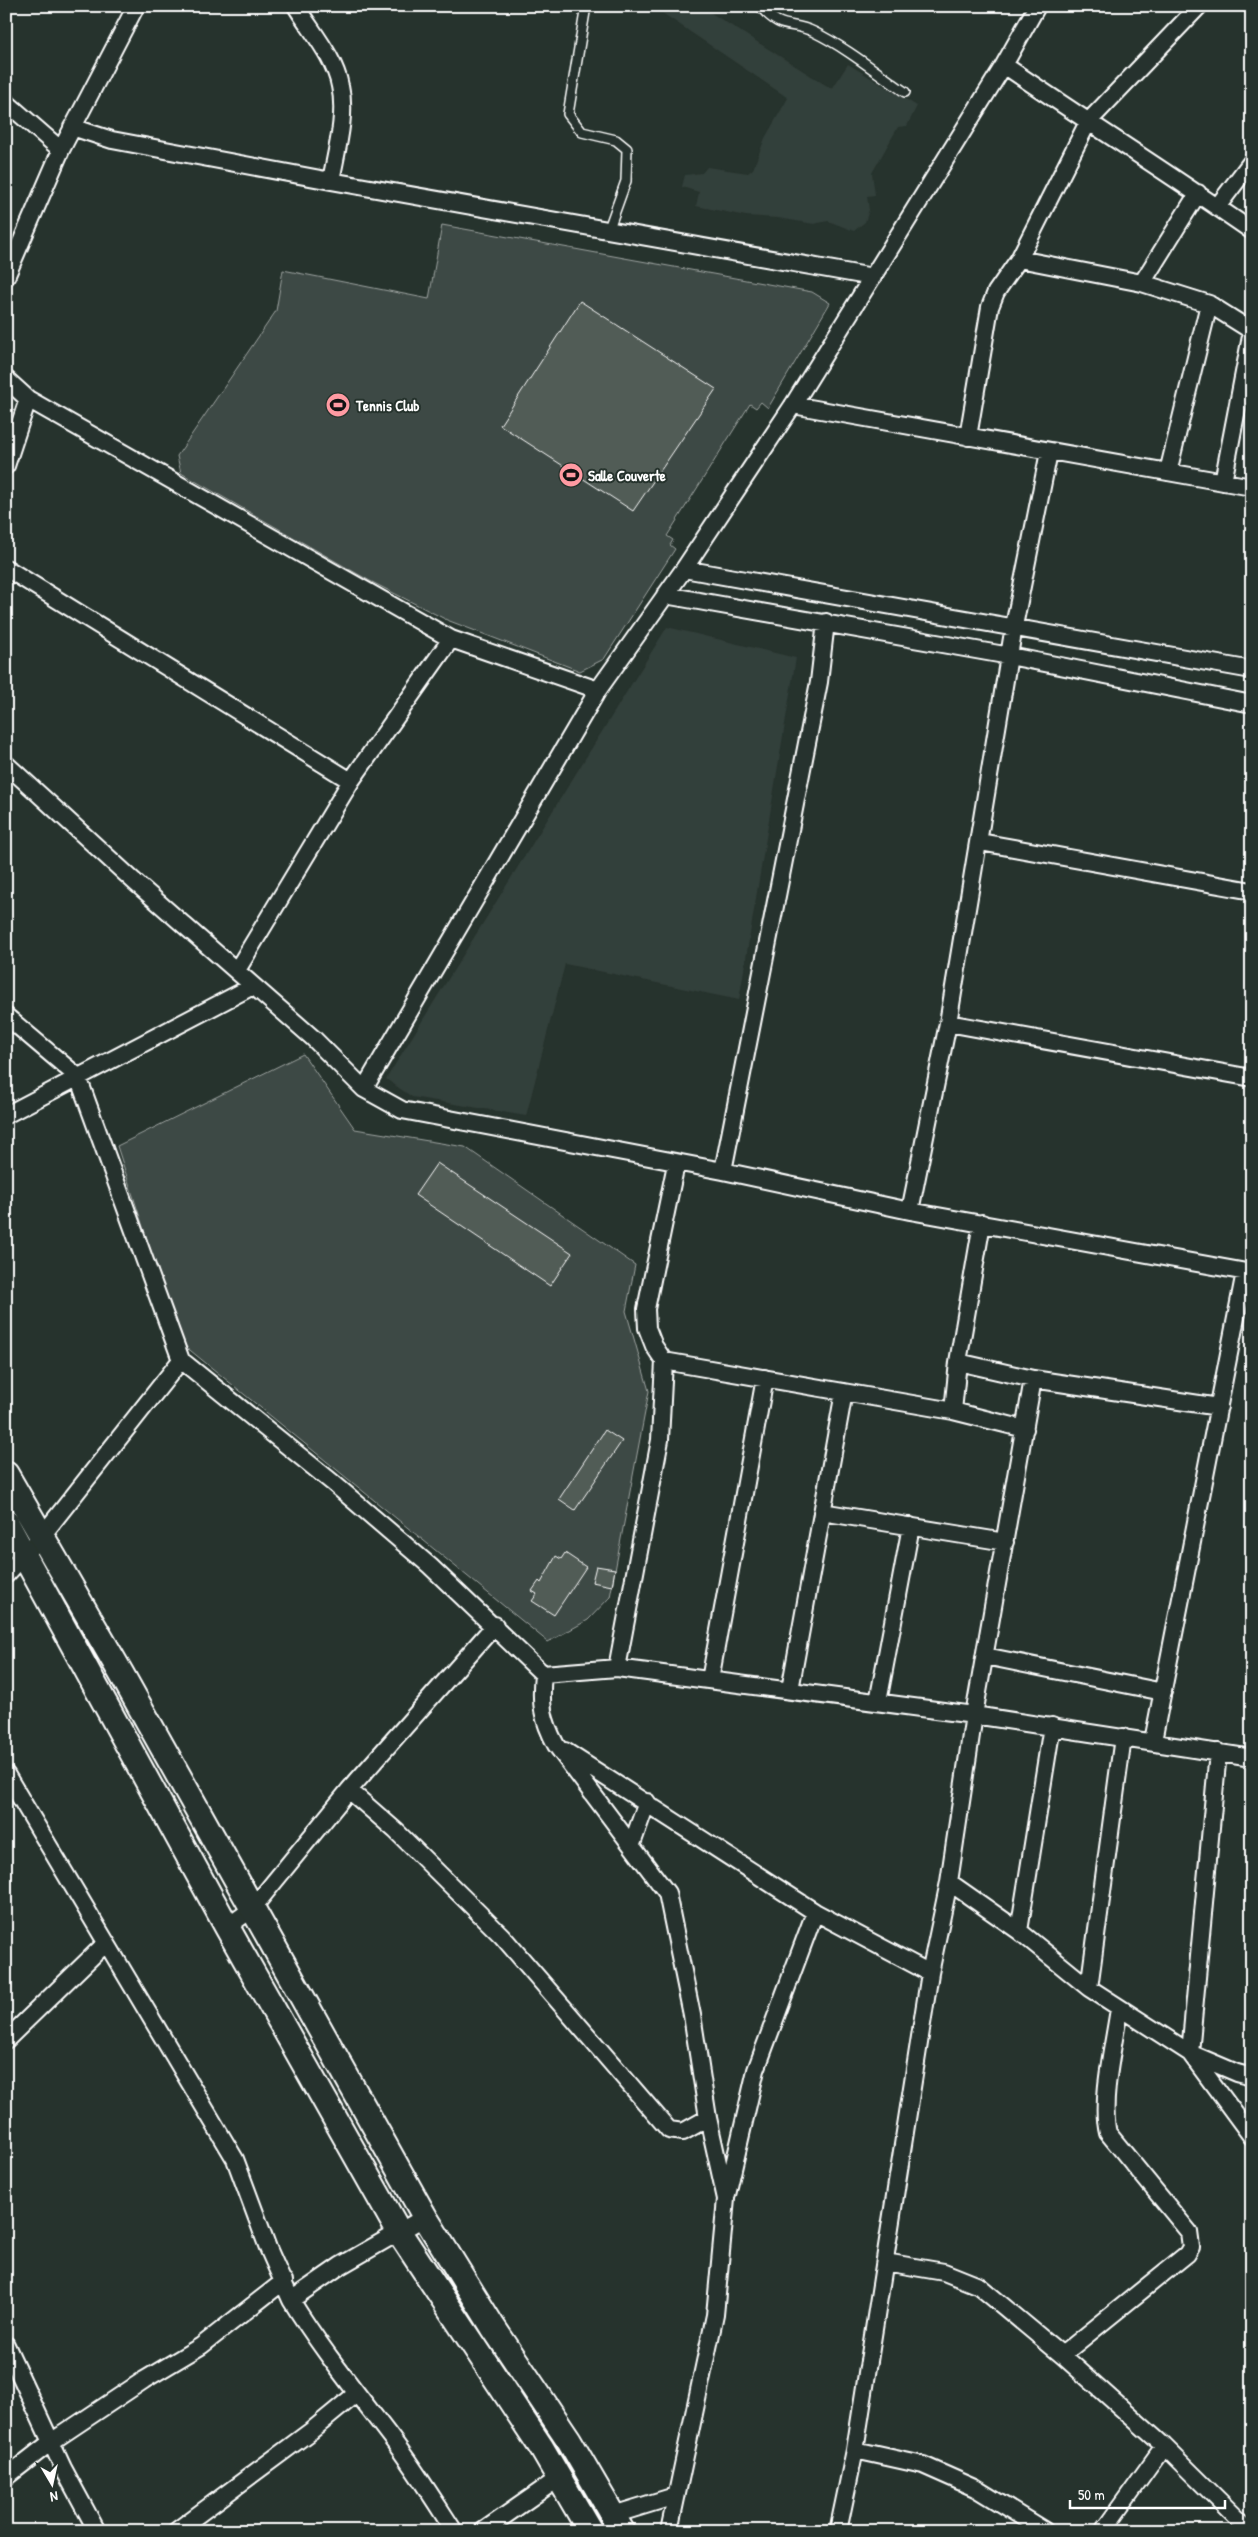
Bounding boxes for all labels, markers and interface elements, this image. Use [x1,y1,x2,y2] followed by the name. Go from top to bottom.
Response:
[325,392,351,418] sports icon: Tennis Club
[355,395,420,416] place label: Tennis Club
[558,462,584,488] sports icon: Salle Couverte
[588,465,666,486] place label: Salle Couverte
[28,2460,78,2510] north arrow
[1070,2477,1226,2509] scale bar
[1078,2484,1105,2505] text: 50 m
[48,2487,59,2507] text: N

